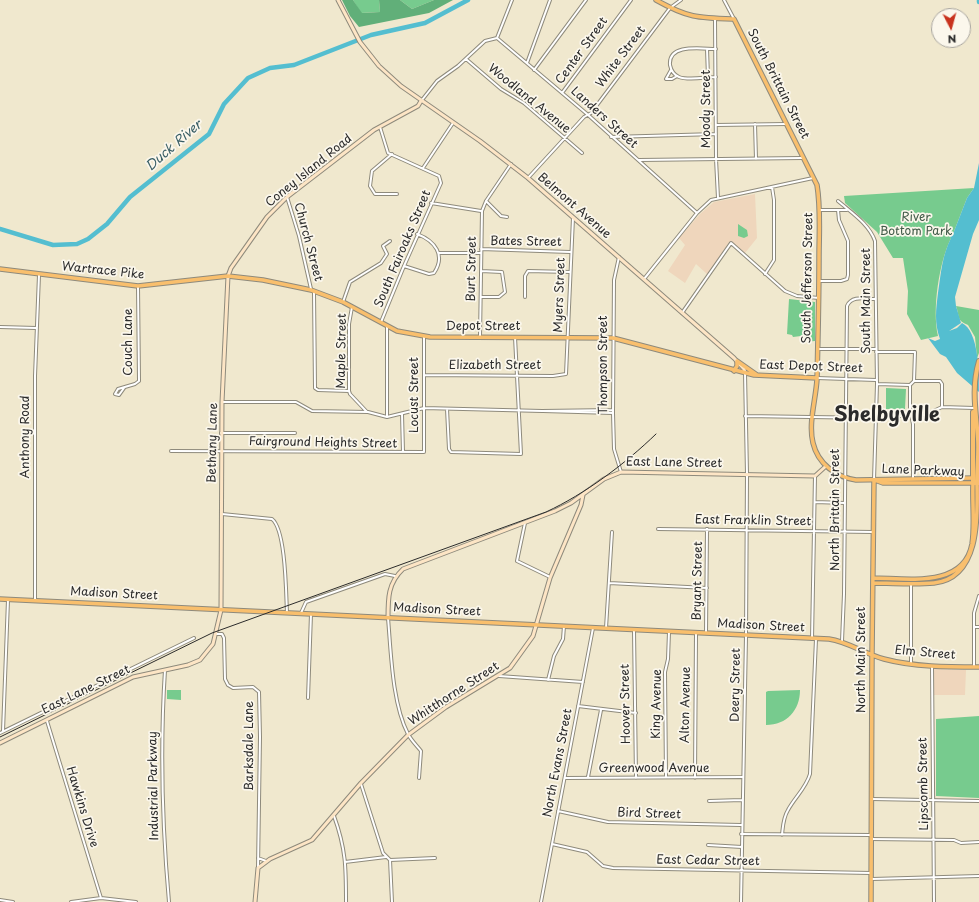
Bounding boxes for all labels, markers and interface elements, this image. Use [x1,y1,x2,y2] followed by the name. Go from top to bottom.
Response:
[931,8,971,48] north arrow
[553,15,611,87] street label: Center Street
[593,23,649,91] street label: White Street
[744,27,812,141] street label: South Brittain Street
[947,31,957,48] text: N
[485,61,573,137] street label: Woodland Avenue
[700,70,714,148] street label: Moody Street
[568,84,640,152] street label: Landers Street
[143,117,205,175] water label: Duck River
[263,132,355,210] street label: Coney Island Road
[534,170,614,242] street label: Belmont Avenue
[372,188,434,310] street label: South Fairoaks Street
[291,201,325,283] street label: Church Street
[880,211,952,239] park label: River Bottom Park
[800,212,816,344] street label: South Jefferson Street
[490,234,562,250] street label: Bates Street
[464,236,480,302] street label: Burt Street
[860,248,874,354] street label: South Main Street
[551,257,569,333] street label: Myers Street
[61,260,145,282] street label: Wartrace Pike
[122,308,136,376] street label: Couch Lane
[334,313,350,389] street label: Maple Street
[597,316,611,414] street label: Thompson Street
[446,320,520,334] street label: Depot Street
[408,357,422,433] street label: Locust Street
[759,358,863,376] street label: East Depot Street
[449,359,541,373] street label: Elizabeth Street
[19,396,33,478] street label: Anthony Road
[205,403,221,483] street label: Bethany Lane
[834,403,940,427] district label: Shelbyville
[249,435,397,451] street label: Fairground Heights Street
[829,449,843,571] street label: North Brittain Street
[626,455,722,471] street label: East Lane Street
[881,462,965,480] street label: Lane Parkway
[695,513,811,529] street label: East Franklin Street
[690,541,706,621] street label: Bryant Street
[70,585,158,603] street label: Madison Street
[393,601,481,619] street label: Madison Street
[855,607,869,713] street label: North Main Street
[717,617,805,635] street label: Madison Street
[894,643,956,663] street label: Elm Street
[728,648,744,722] street label: Deery Street
[406,659,502,729] street label: Whitthorne Street
[40,662,132,718] street label: East Lane Street
[618,664,634,744] street label: Hoover Street
[678,667,694,743] street label: Alton Avenue
[649,669,665,739] street label: King Avenue
[243,701,257,791] street label: Barksdale Lane
[540,707,576,819] street label: North Evans Street
[146,731,162,841] street label: Industrial Parkway
[916,737,932,831] street label: Lipscomb Street
[598,762,710,776] street label: Greenwood Avenue
[63,765,101,849] street label: Hawkins Drive
[617,806,681,822] street label: Bird Street
[656,853,760,869] street label: East Cedar Street

